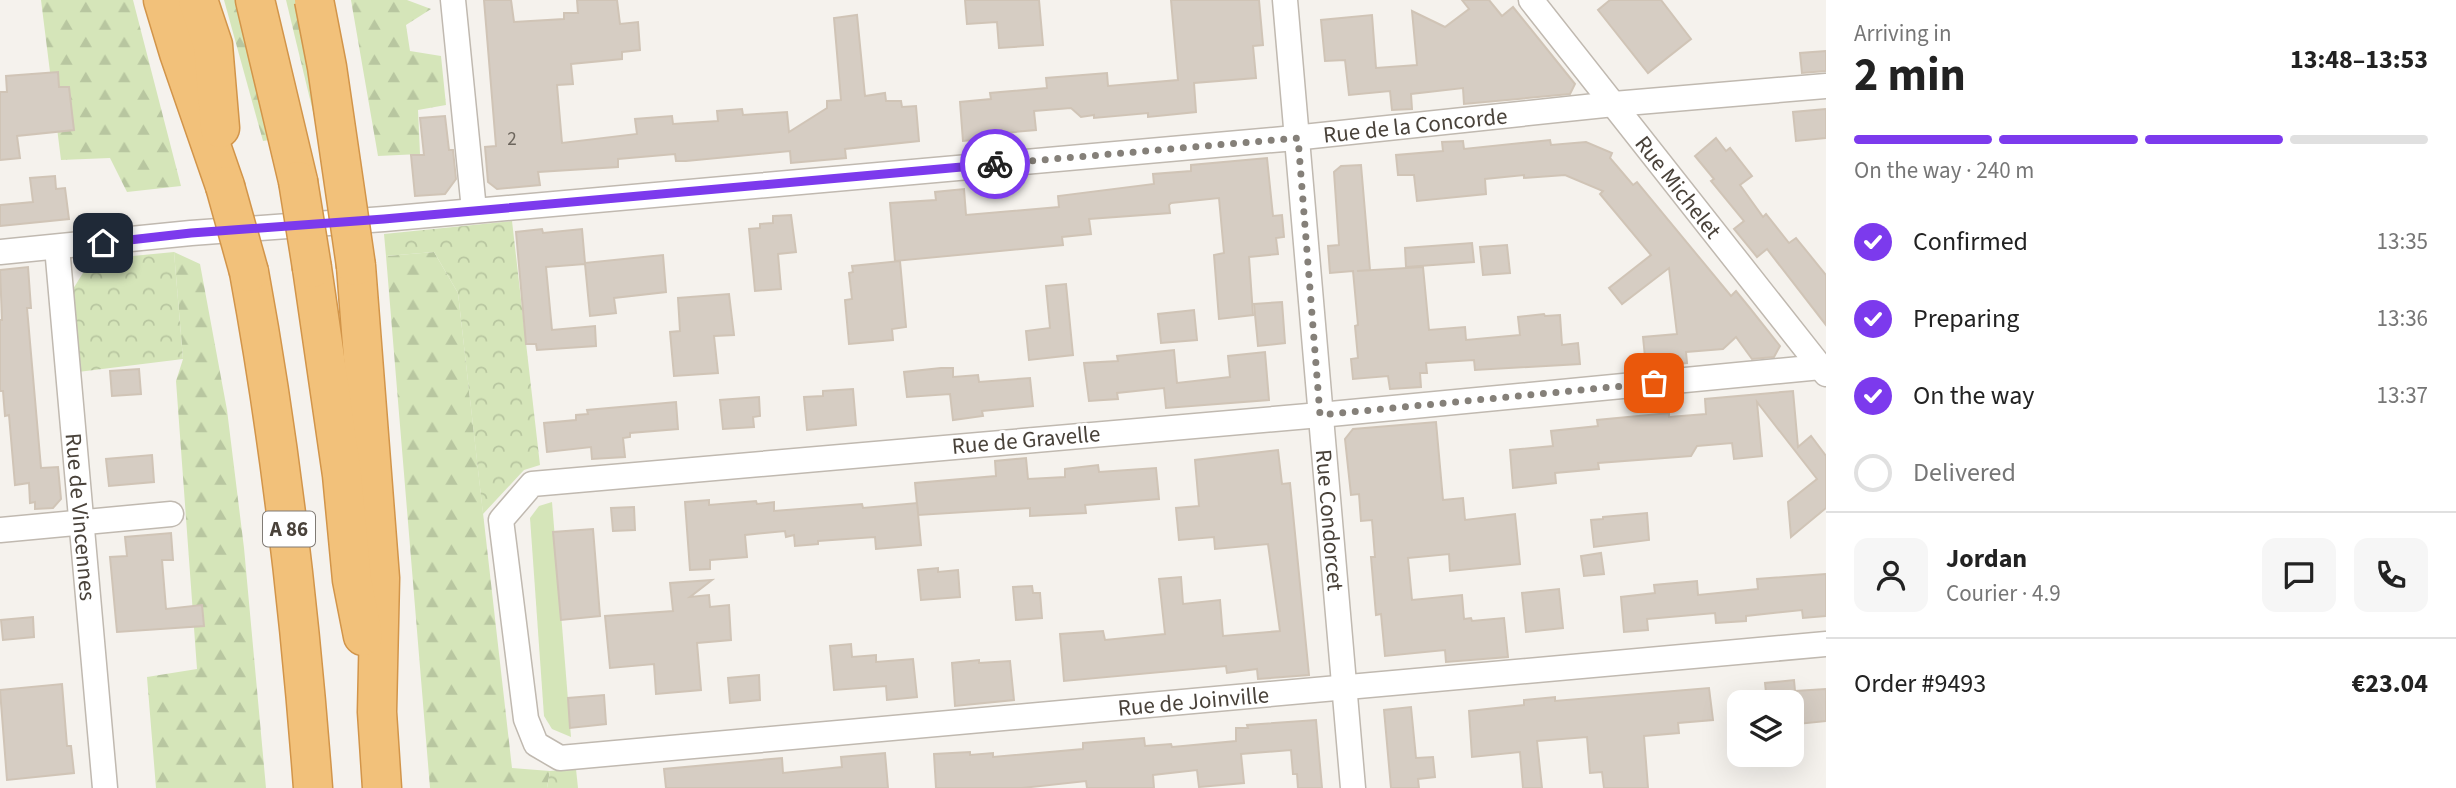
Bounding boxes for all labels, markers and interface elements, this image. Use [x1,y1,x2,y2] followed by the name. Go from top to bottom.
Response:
[1854,17,1952,50] text: Arriving in
[2290,41,2428,78] text: 13:48–13:53
[1854,43,1966,108] text: 2 min
[1321,99,1509,151] street label: Rue de la Concorde
[507,126,517,153] house number: 2
[1627,128,1730,246] street label: Rue Michelet
[960,129,1030,199] courier
[976,145,1014,183] icon: bike
[1854,154,2034,187] text: On the way · 240 m
[73,213,133,273] pin
[1854,223,1892,261] icon: check
[1913,223,2028,260] text: Confirmed
[84,224,122,262] icon: home
[2377,225,2428,258] text: 13:35
[1854,300,1892,338] icon: check
[1913,300,2019,337] text: Preparing
[2377,302,2428,335] text: 13:36
[1624,353,1684,413] pin
[1635,364,1673,402] icon: bag
[1854,377,1892,415] icon: check
[1913,377,2034,414] text: On the way
[2377,379,2428,412] text: 13:37
[950,417,1102,463] street label: Rue de Gravelle
[57,432,105,602] street label: Rue de Vincennes
[1307,448,1352,592] street label: Rue Condorcet
[1913,454,2016,491] text: Delivered
[263,512,315,546] road number: A 86
[1854,538,1928,612] button: person
[2262,538,2336,612] button: chat
[2354,538,2428,612] button: phone
[1946,540,2027,577] text: Jordan
[1946,577,2061,610] text: Courier · 4.9
[1854,665,1986,702] text: Order #9493
[2352,665,2428,702] text: €23.04
[1116,678,1270,724] street label: Rue de Joinville
[1727,690,1804,767] map controls
[1727,690,1804,767] button: layers

